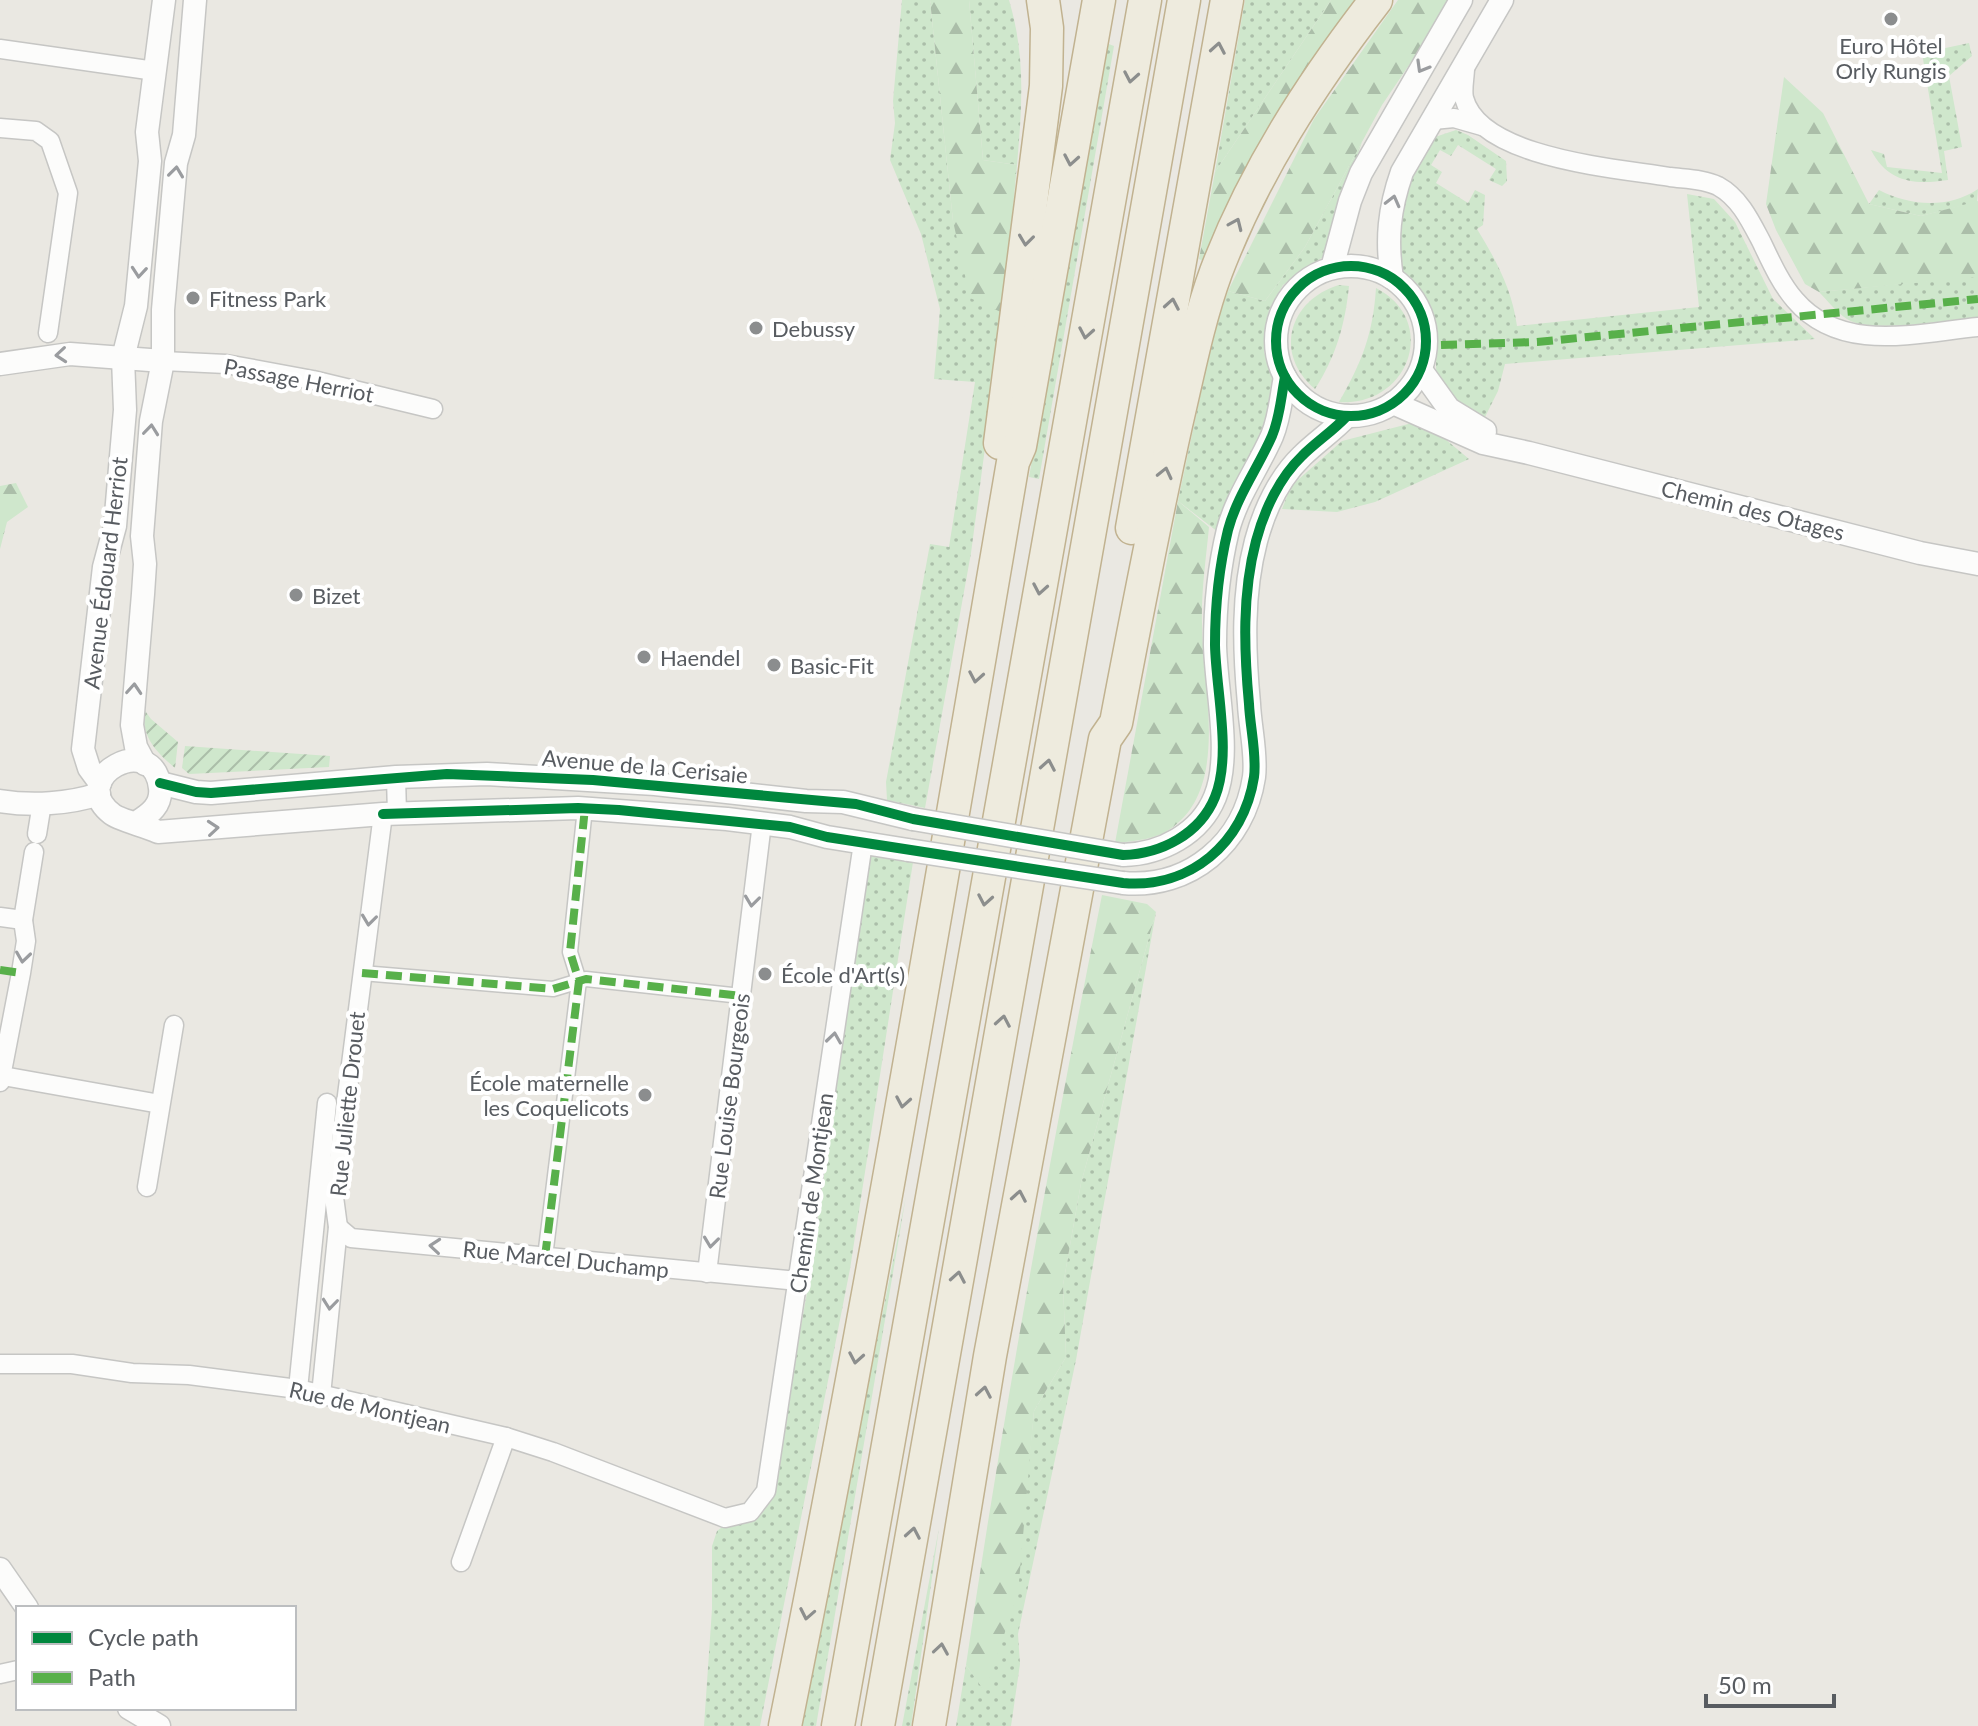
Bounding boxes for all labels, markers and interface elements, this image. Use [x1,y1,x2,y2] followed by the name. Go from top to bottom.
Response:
[1882,10,1900,28] marker: Euro Hôtel Orly Rungis
[1835,32,1947,84] place label: Euro Hôtel Orly Rungis
[1208,42,1225,55] one-way arrow
[1416,58,1432,73] one-way arrow
[1124,70,1141,84] one-way arrow
[1063,153,1080,166] one-way arrow
[167,165,184,178] one-way arrow
[1384,195,1401,209] one-way arrow
[1227,218,1243,232] one-way arrow
[1018,233,1035,247] one-way arrow
[131,266,148,279] one-way arrow
[209,285,327,312] place label: Fitness Park
[184,289,202,307] marker: Fitness Park
[1162,297,1179,311] one-way arrow
[772,315,856,342] place label: Debussy
[747,319,765,337] marker: Debussy
[1078,326,1095,340] one-way arrow
[54,346,67,363] one-way arrow
[222,352,376,408] street label: Passage Herriot
[142,423,159,436] one-way arrow
[77,455,133,691] street label: Avenue Édouard Herriot
[1156,467,1173,481] one-way arrow
[1659,474,1847,546] street label: Chemin des Otages
[312,582,361,609] place label: Bizet
[1032,582,1049,596] one-way arrow
[287,586,305,604] marker: Bizet
[660,644,740,671] place label: Haendel
[635,648,653,666] marker: Haendel
[790,652,874,679] place label: Basic-Fit
[765,656,783,674] marker: Basic-Fit
[969,670,986,684] one-way arrow
[125,682,142,695] one-way arrow
[541,744,749,788] street label: Avenue de la Cerisaie
[1039,758,1056,772] one-way arrow
[207,820,220,837] one-way arrow
[977,893,994,907] one-way arrow
[744,894,761,908] one-way arrow
[361,913,378,927] one-way arrow
[15,950,32,964] one-way arrow
[781,961,905,988] place label: École d'Art(s)
[756,965,774,983] marker: École d'Art(s)
[703,992,755,1200] street label: Rue Louise Bourgeois
[324,1010,370,1198] street label: Rue Juliette Drouet
[993,1014,1010,1028] one-way arrow
[825,1031,842,1045] one-way arrow
[469,1069,629,1121] place label: École maternelle les Coquelicots
[636,1086,654,1104] marker: École maternelle les Coquelicots
[784,1091,838,1295] street label: Chemin de Montjean
[895,1096,912,1109] one-way arrow
[1009,1189,1026,1203] one-way arrow
[462,1235,670,1283] street label: Rue Marcel Duchamp
[703,1235,720,1249] one-way arrow
[428,1238,441,1255] one-way arrow
[948,1270,965,1284] one-way arrow
[322,1298,339,1311] one-way arrow
[848,1351,865,1365] one-way arrow
[287,1375,453,1439] street label: Rue de Montjean
[974,1386,991,1399] one-way arrow
[903,1526,920,1540] one-way arrow
[16,1606,296,1710] legend
[800,1607,817,1620] one-way arrow
[88,1622,199,1651] text: Cycle path
[932,1642,949,1656] one-way arrow
[1706,1658,1834,1708] scale bar
[88,1662,136,1691] text: Path
[1718,1670,1772,1699] text: 50 m

